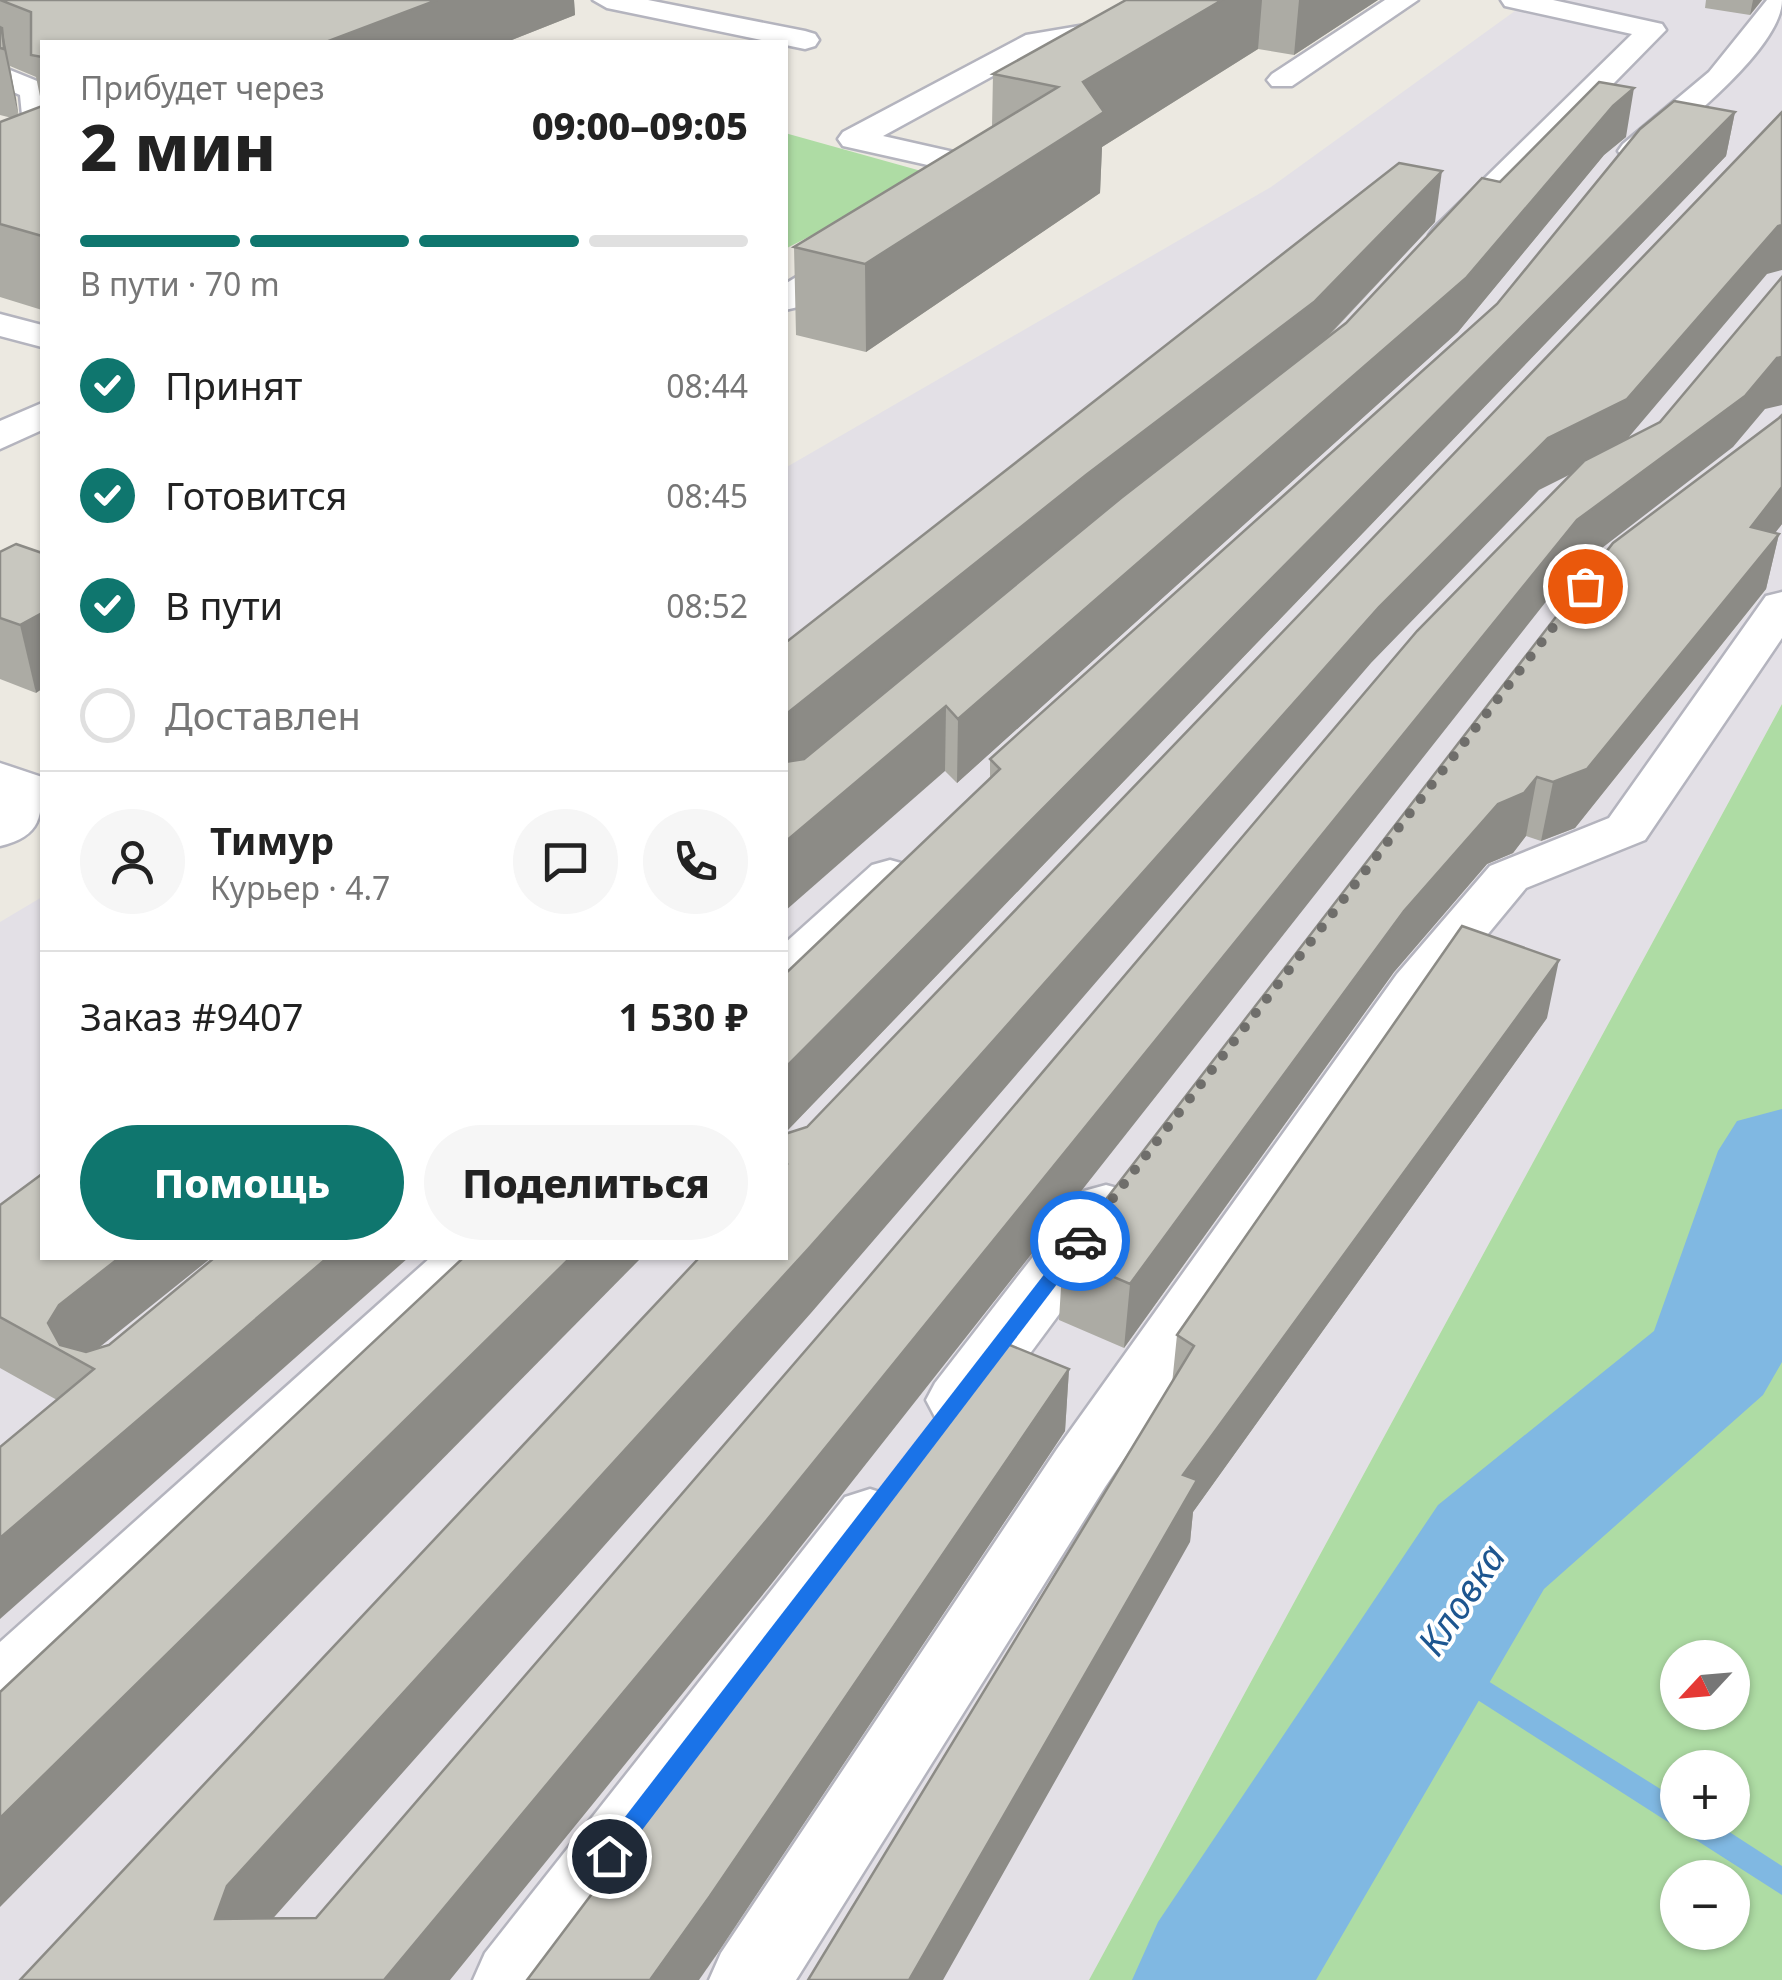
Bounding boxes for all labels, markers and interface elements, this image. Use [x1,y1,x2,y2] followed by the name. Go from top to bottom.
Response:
[80,66,325,109] text: Прибудет через
[532,99,748,151] text: 09:00–09:05
[80,102,276,190] text: 2 мин
[80,262,280,305] text: В пути · 70 m
[80,358,135,413] icon: check
[165,359,302,411] text: Принят
[666,364,748,407] text: 08:44
[80,468,135,523] icon: check
[165,469,347,521] text: Готовится
[666,474,748,517] text: 08:45
[1543,544,1628,629] pin
[1558,559,1613,614] icon: bag
[80,578,135,633] icon: check
[165,579,283,631] text: В пути
[666,584,748,627] text: 08:52
[165,689,361,741] text: Доставлен
[80,809,185,914] button: person
[513,809,618,914] button: chat
[643,809,748,914] button: phone
[210,814,334,866] text: Тимур
[210,866,390,909] text: Курьер · 4.7
[80,990,304,1042] text: Заказ #9407
[618,990,748,1042] text: 1 530 ₽
[80,1125,404,1240] button: Помощь
[424,1125,748,1240] button: Поделиться
[1030,1191,1130,1291] courier
[1053,1214,1108,1269] icon: car
[1404,1533,1516,1665] water label: Кловка
[1660,1640,1750,1730] north arrow
[1660,1640,1750,1950] map controls
[1660,1750,1750,1840] button: +
[567,1814,652,1899] pin
[582,1829,637,1884] icon: home
[1660,1860,1750,1950] button: −

